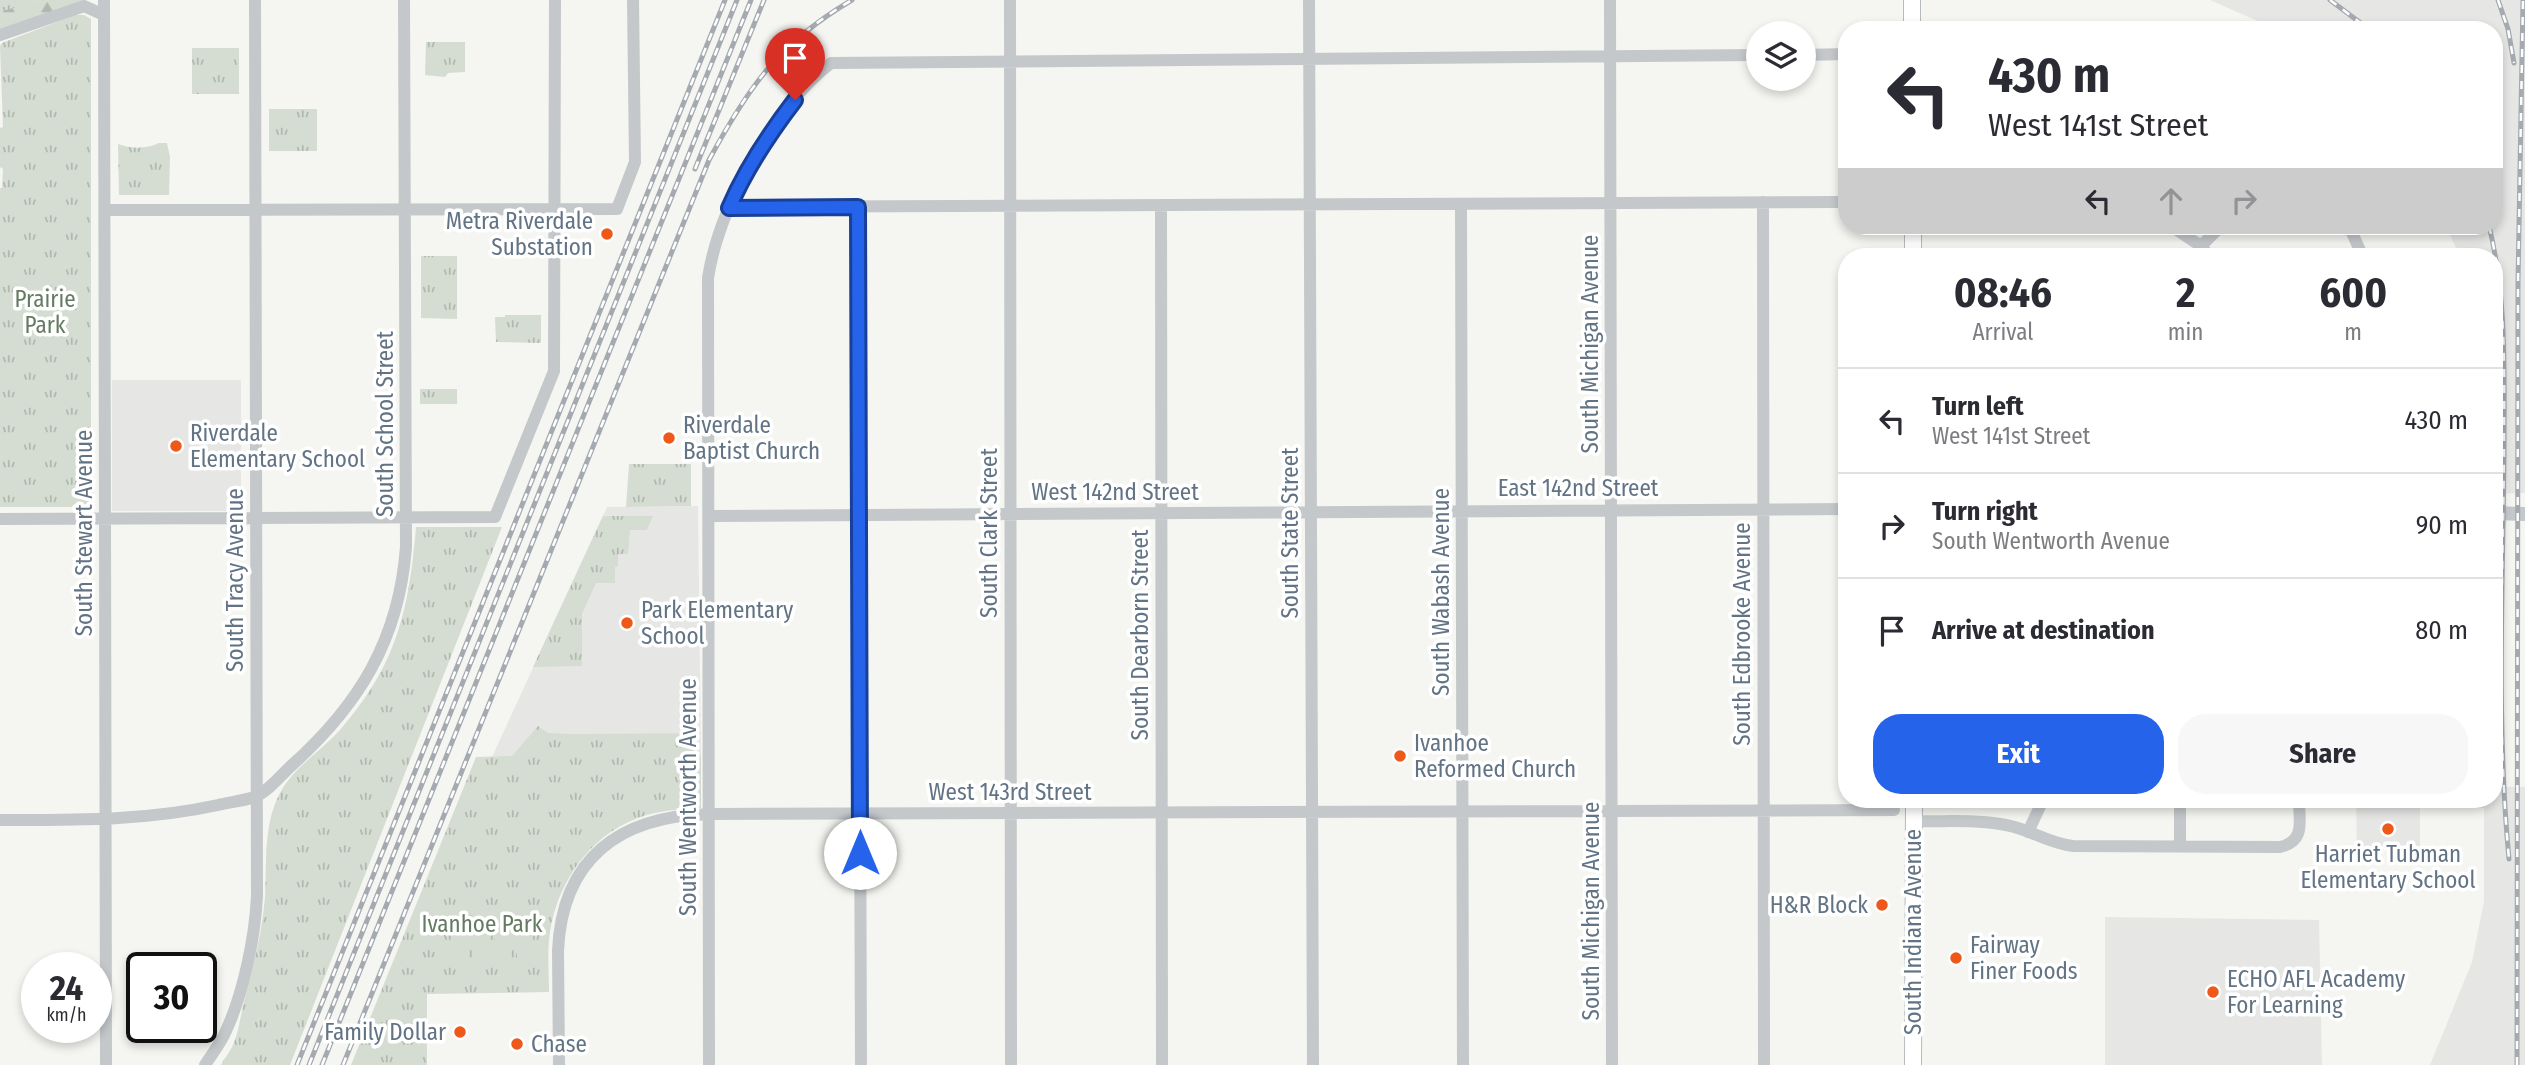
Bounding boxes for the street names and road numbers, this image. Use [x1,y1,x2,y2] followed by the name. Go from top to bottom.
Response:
[1576,235,1604,453] street label: South Michigan Avenue
[371,330,399,517] street label: South School Street
[70,430,98,636] street label: South Stewart Avenue
[1276,447,1304,619] street label: South State Street
[975,448,1003,618] street label: South Clark Street
[1498,474,1659,502] street label: East 142nd Street
[1031,478,1199,506] street label: West 142nd Street
[221,488,249,672] street label: South Tracy Avenue
[1427,488,1455,696] street label: South Wabash Avenue
[1728,522,1756,746] street label: South Edbrooke Avenue
[1126,529,1154,740] street label: South Dearborn Street
[674,678,702,916] street label: South Wentworth Avenue
[929,778,1092,806] street label: West 143rd Street
[1577,802,1605,1020] street label: South Michigan Avenue
[1899,829,1927,1035] street label: South Indiana Avenue

